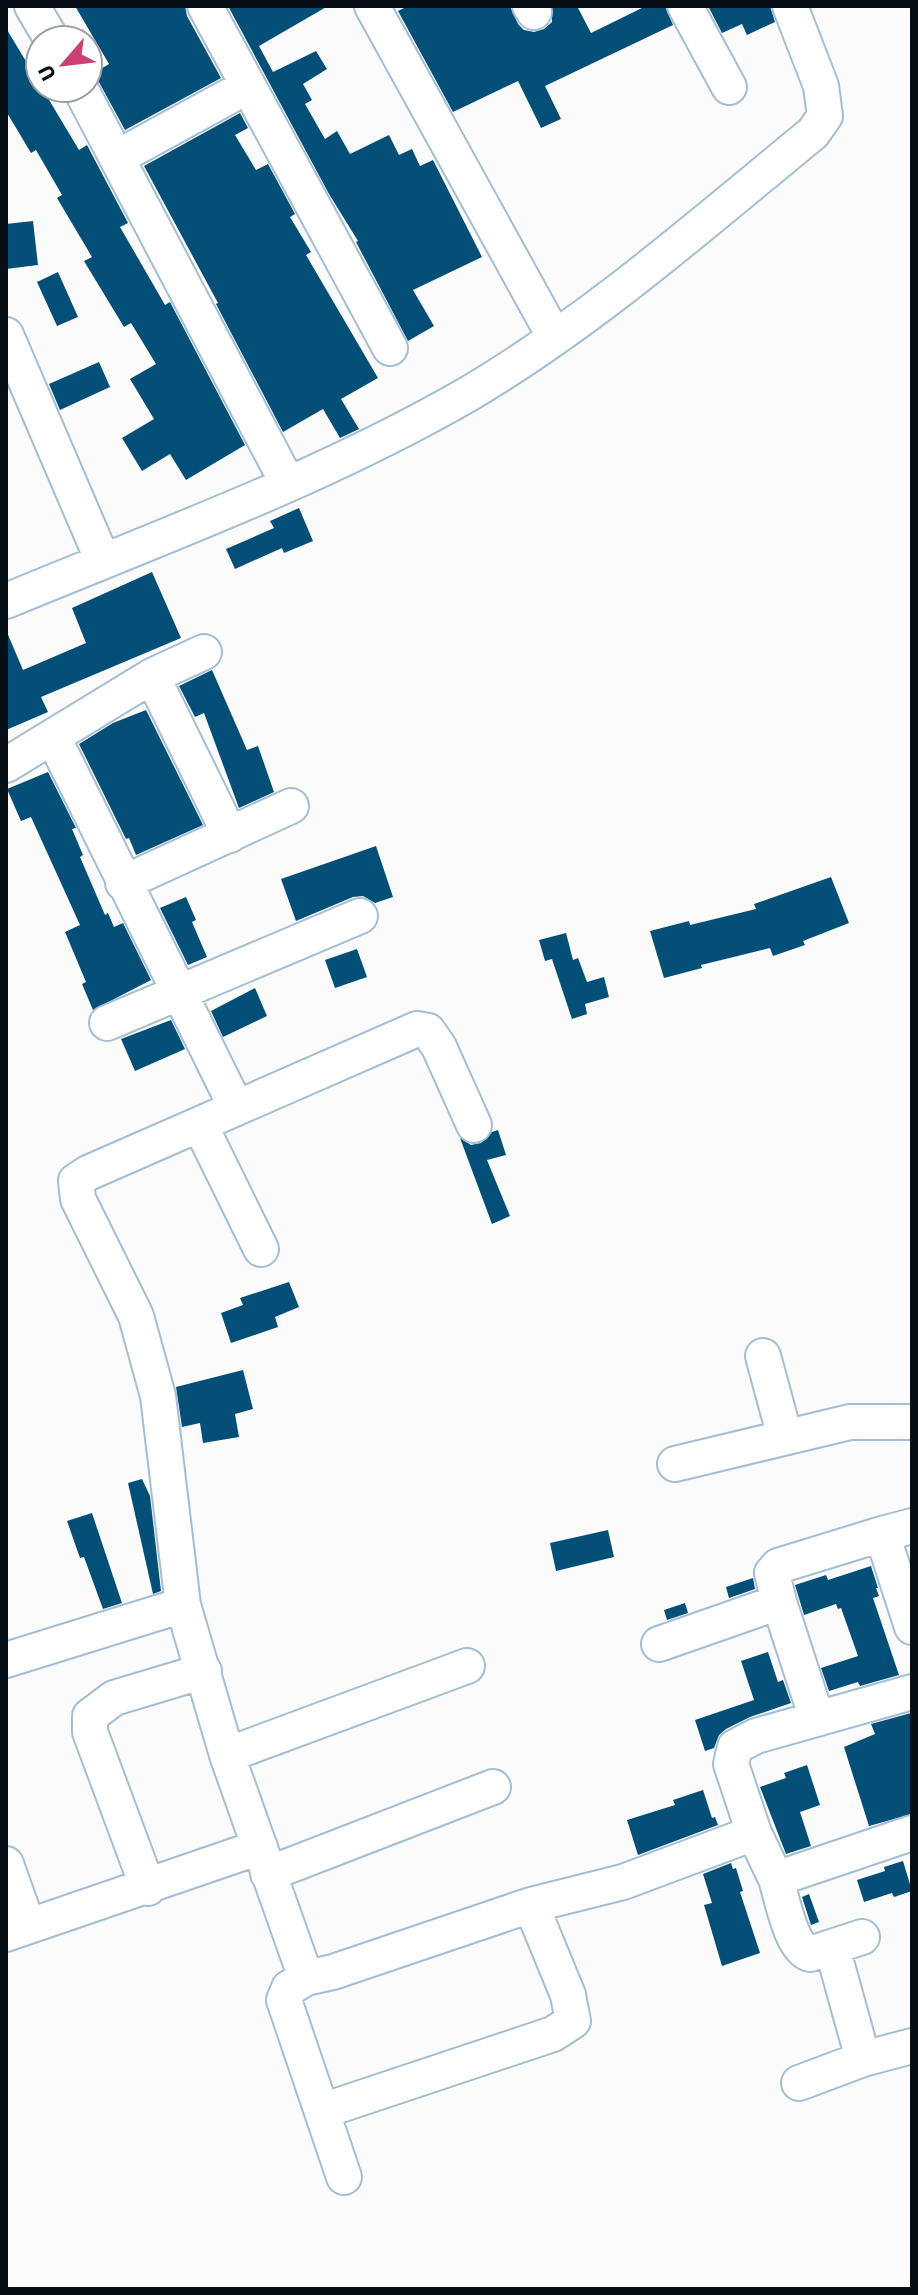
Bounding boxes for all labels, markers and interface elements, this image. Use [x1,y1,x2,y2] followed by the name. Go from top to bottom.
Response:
[24,24,104,104] north arrow
[30,59,65,87] text: U

